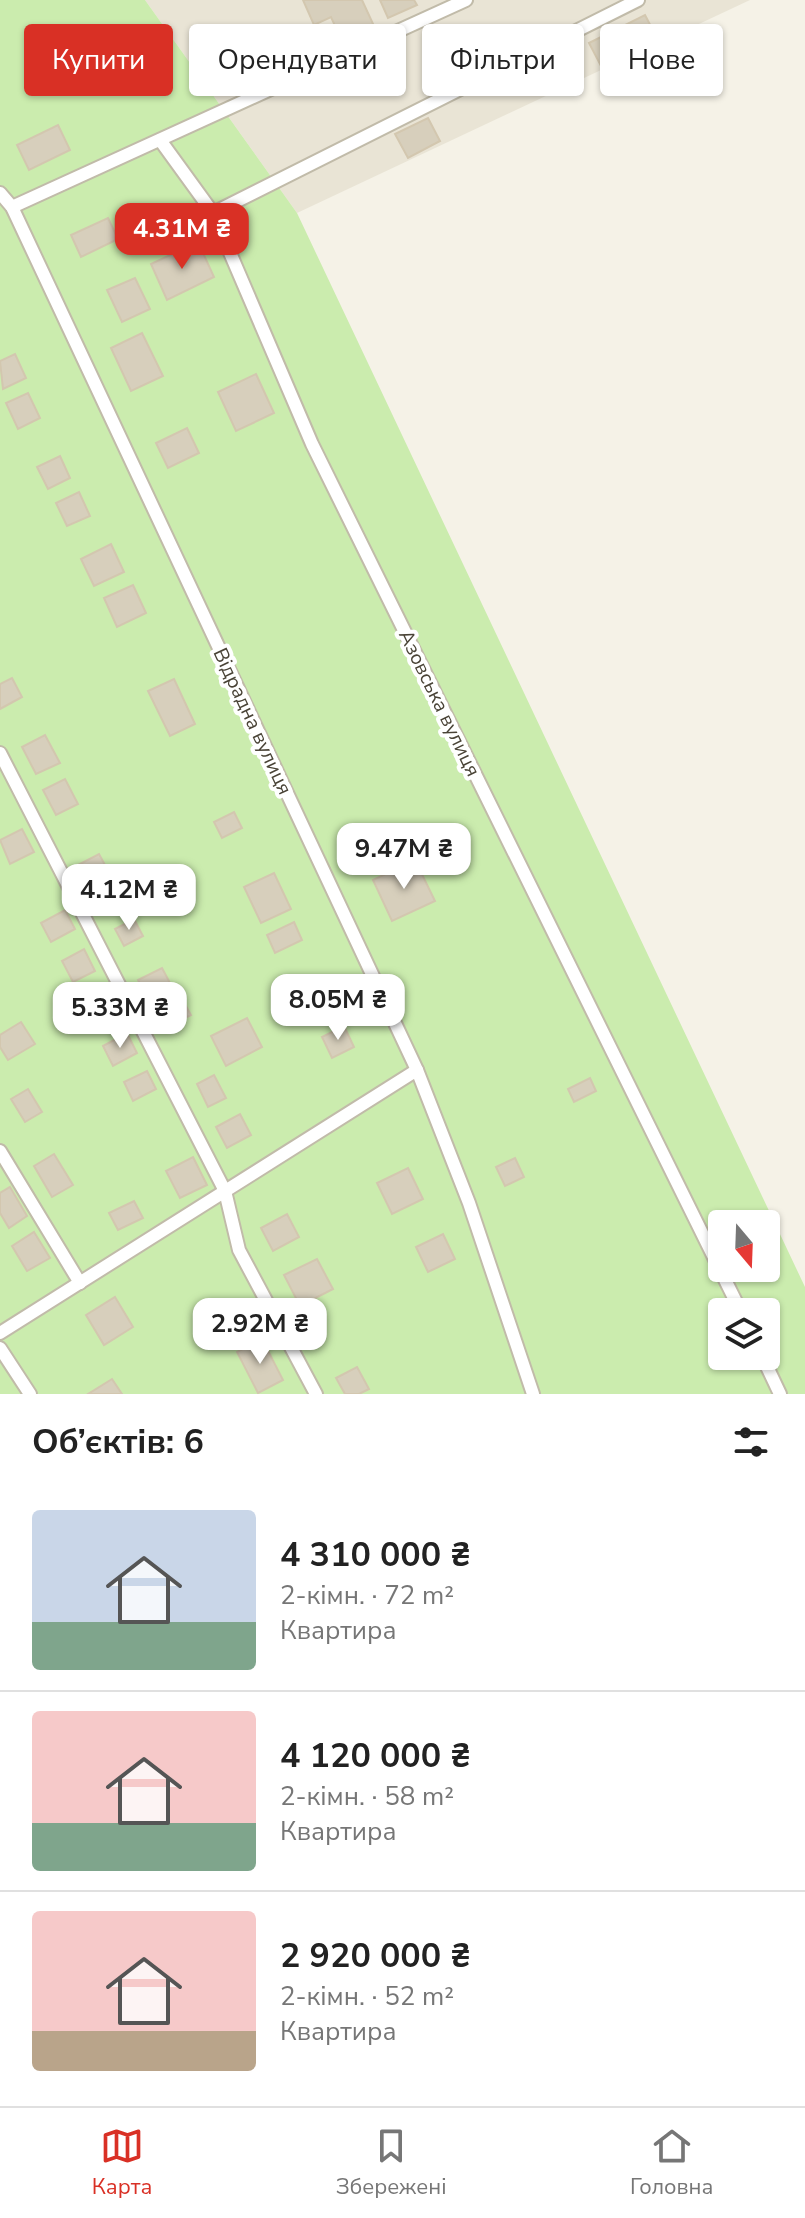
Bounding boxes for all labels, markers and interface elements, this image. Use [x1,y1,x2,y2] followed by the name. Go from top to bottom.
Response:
[24,24,173,96] chip: Купити
[189,24,406,96] chip: Орендувати
[422,24,584,96] chip: Фільтри
[600,24,723,96] chip: Нове
[108,203,256,271] pin: 4.31M ₴
[133,211,231,246] text: 4.31M ₴
[392,625,487,781] street label: Азовська вулиця
[207,643,298,799] street label: Відрадна вулиця
[330,823,478,891] pin: 9.47M ₴
[355,831,453,866] text: 9.47M ₴
[55,864,203,932] pin: 4.12M ₴
[80,872,178,907] text: 4.12M ₴
[264,974,412,1042] pin: 8.05M ₴
[46,982,194,1050] pin: 5.33M ₴
[289,982,387,1017] text: 8.05M ₴
[71,990,169,1025] text: 5.33M ₴
[708,1210,780,1282] north arrow
[708,1210,780,1370] map controls
[186,1298,334,1366] pin: 2.92M ₴
[708,1298,780,1370] button: layers
[211,1306,309,1341] text: 2.92M ₴
[32,1419,204,1465] text: Об’єктів: 6
[729,1420,773,1464] icon: filters
[280,1532,471,1578] text: 4 310 000 ₴
[96,1542,192,1638] icon: home
[280,1578,454,1613] text: 2-кімн. · 72 m²
[280,1613,396,1648] text: Квартира
[280,1733,471,1779] text: 4 120 000 ₴
[96,1743,192,1839] icon: home
[280,1779,454,1814] text: 2-кімн. · 58 m²
[280,1814,396,1849] text: Квартира
[280,1933,471,1979] text: 2 920 000 ₴
[96,1943,192,2039] icon: home
[280,1979,454,2014] text: 2-кімн. · 52 m²
[280,2014,396,2049] text: Квартира
[92,2124,152,2202] tab: Карта
[336,2124,447,2202] tab: Збережені
[630,2124,713,2202] tab: Головна

